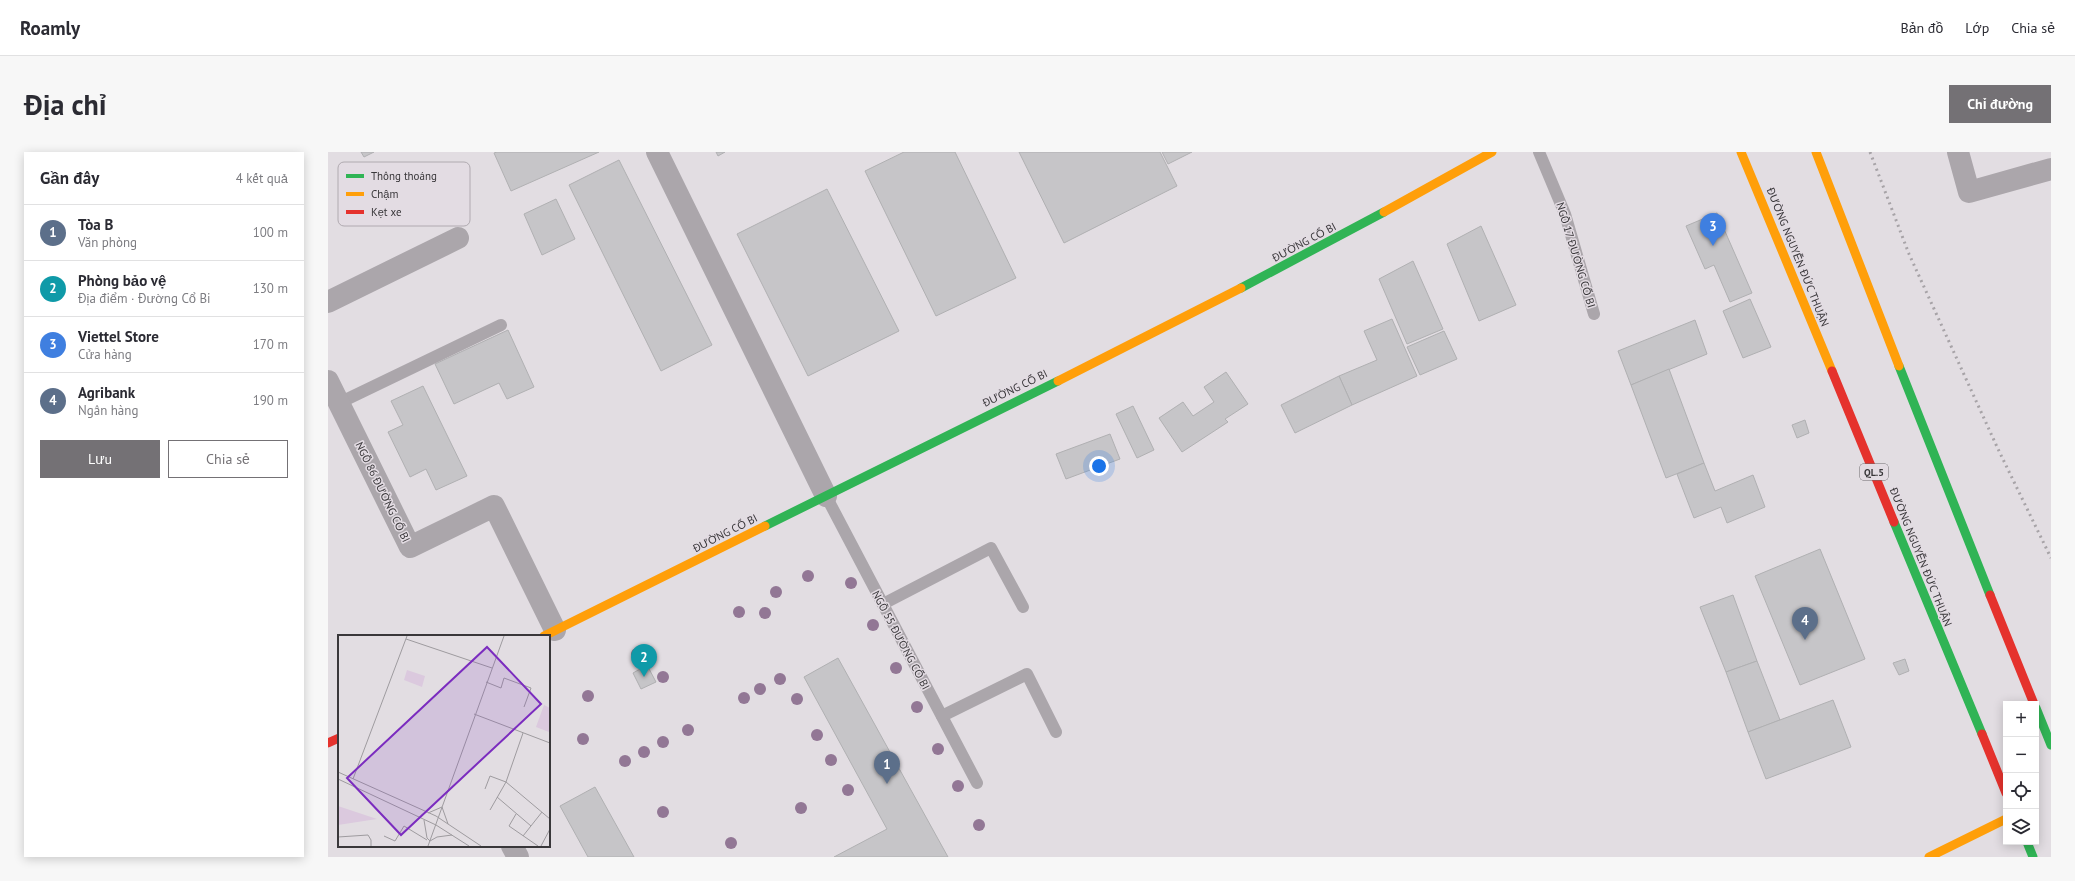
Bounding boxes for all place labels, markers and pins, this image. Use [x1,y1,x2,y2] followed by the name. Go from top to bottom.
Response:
[1700,213,1726,246] pin: 3
[1792,607,1818,640] pin: 4
[631,644,657,677] pin: 2
[874,751,900,784] pin: 1

